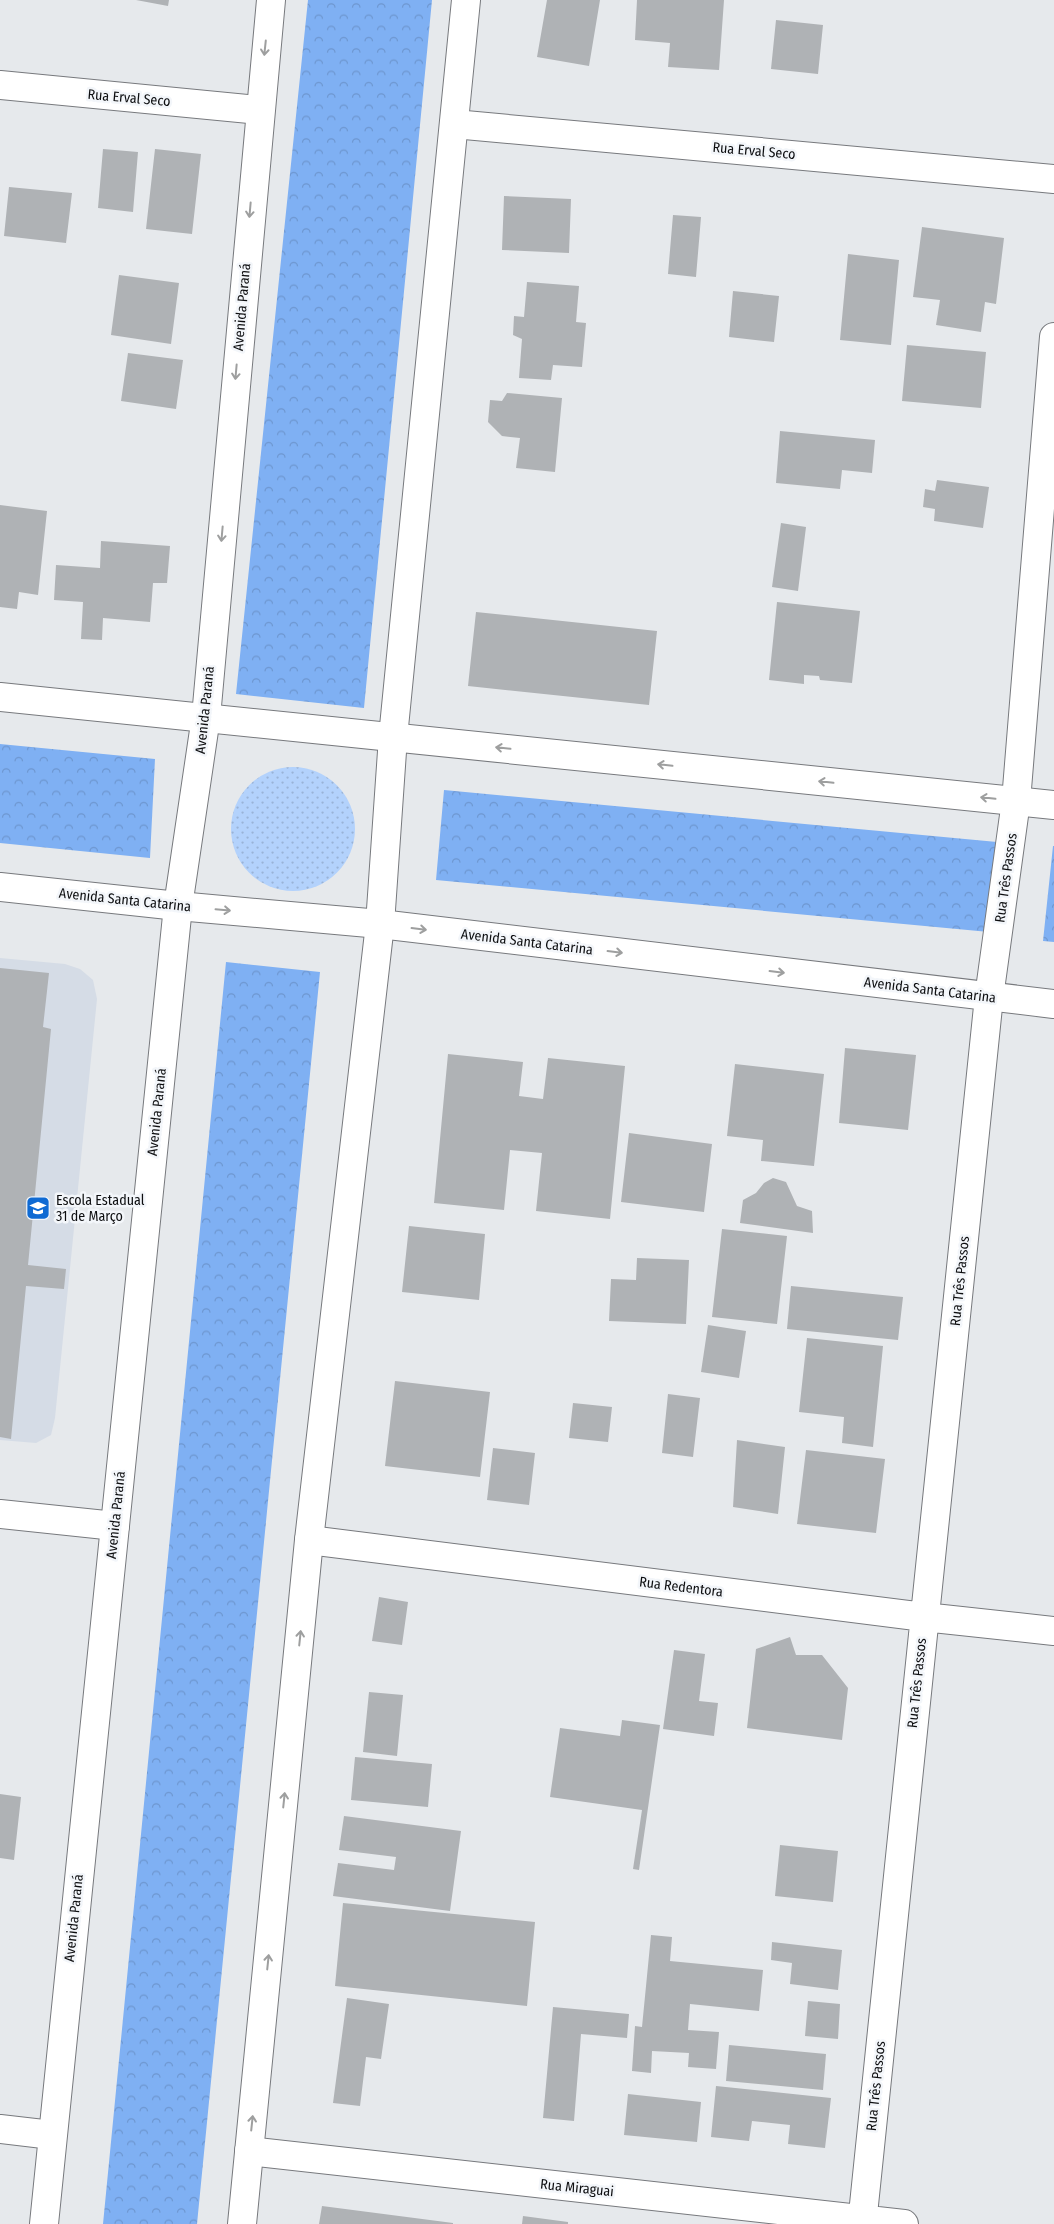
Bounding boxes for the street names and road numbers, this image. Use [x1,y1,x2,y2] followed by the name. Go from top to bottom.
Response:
[87,86,171,110] street label: Rua Erval Seco
[712,139,796,163] street label: Rua Erval Seco
[230,262,254,352] street label: Avenida Paraná
[192,665,218,755] street label: Avenida Paraná
[991,832,1021,924] street label: Rua Três Passos
[58,885,192,915] street label: Avenida Santa Catarina
[460,925,594,959] street label: Avenida Santa Catarina
[863,973,997,1007] street label: Avenida Santa Catarina
[144,1067,170,1157] street label: Avenida Paraná
[947,1235,973,1327] street label: Rua Três Passos
[103,1470,129,1560] street label: Avenida Paraná
[638,1573,724,1601] street label: Rua Redentora
[904,1637,930,1729] street label: Rua Três Passos
[61,1873,87,1963] street label: Avenida Paraná
[863,2040,889,2132] street label: Rua Três Passos
[539,2176,615,2200] street label: Rua Miraguai

